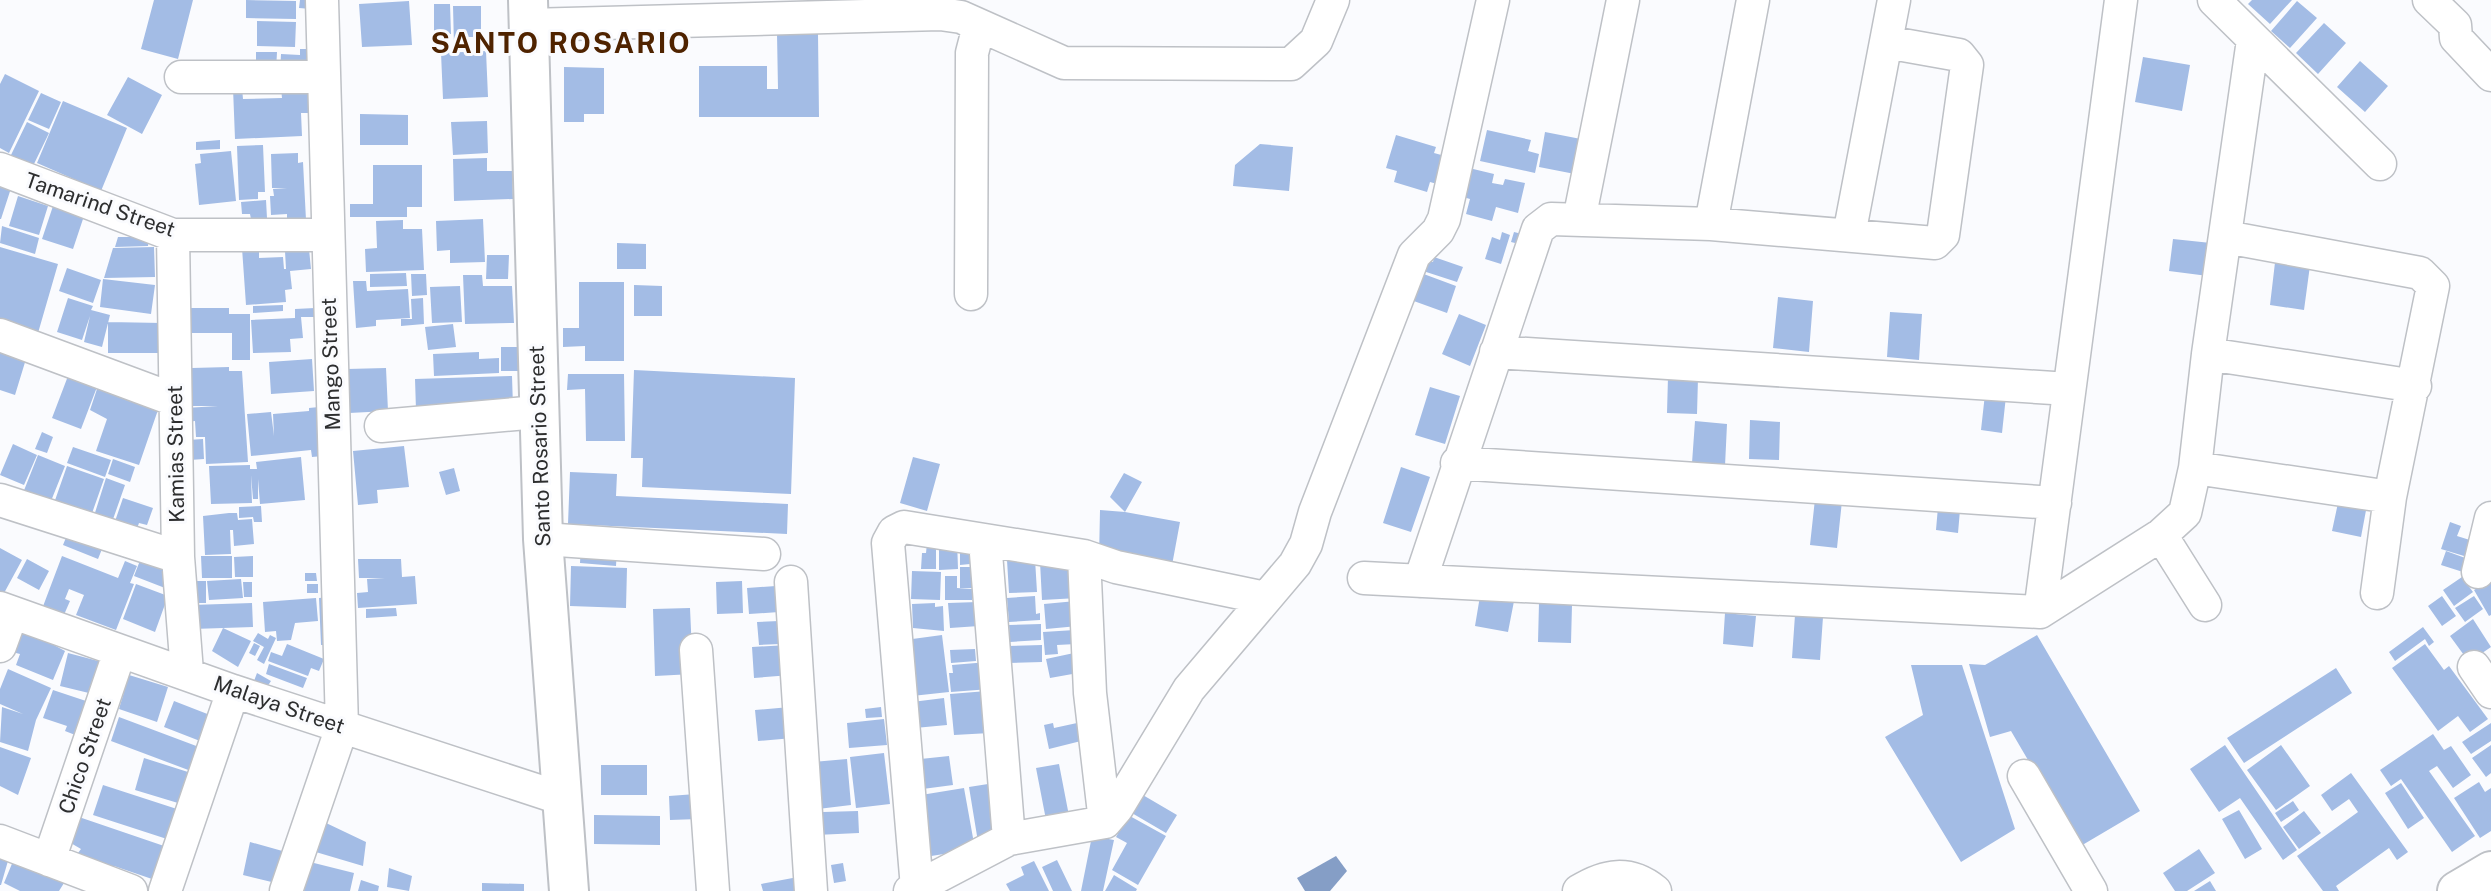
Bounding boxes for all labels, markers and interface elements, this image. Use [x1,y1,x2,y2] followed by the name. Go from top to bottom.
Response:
[430,26,692,59] district label: SANTO ROSARIO
[22,167,179,242] street label: Tamarind Street
[316,297,345,431] street label: Mango Street
[523,345,556,547] street label: Santo Rosario Street
[162,385,189,523] street label: Kamias Street
[210,670,348,739] street label: Malaya Street
[53,694,116,817] street label: Chico Street

